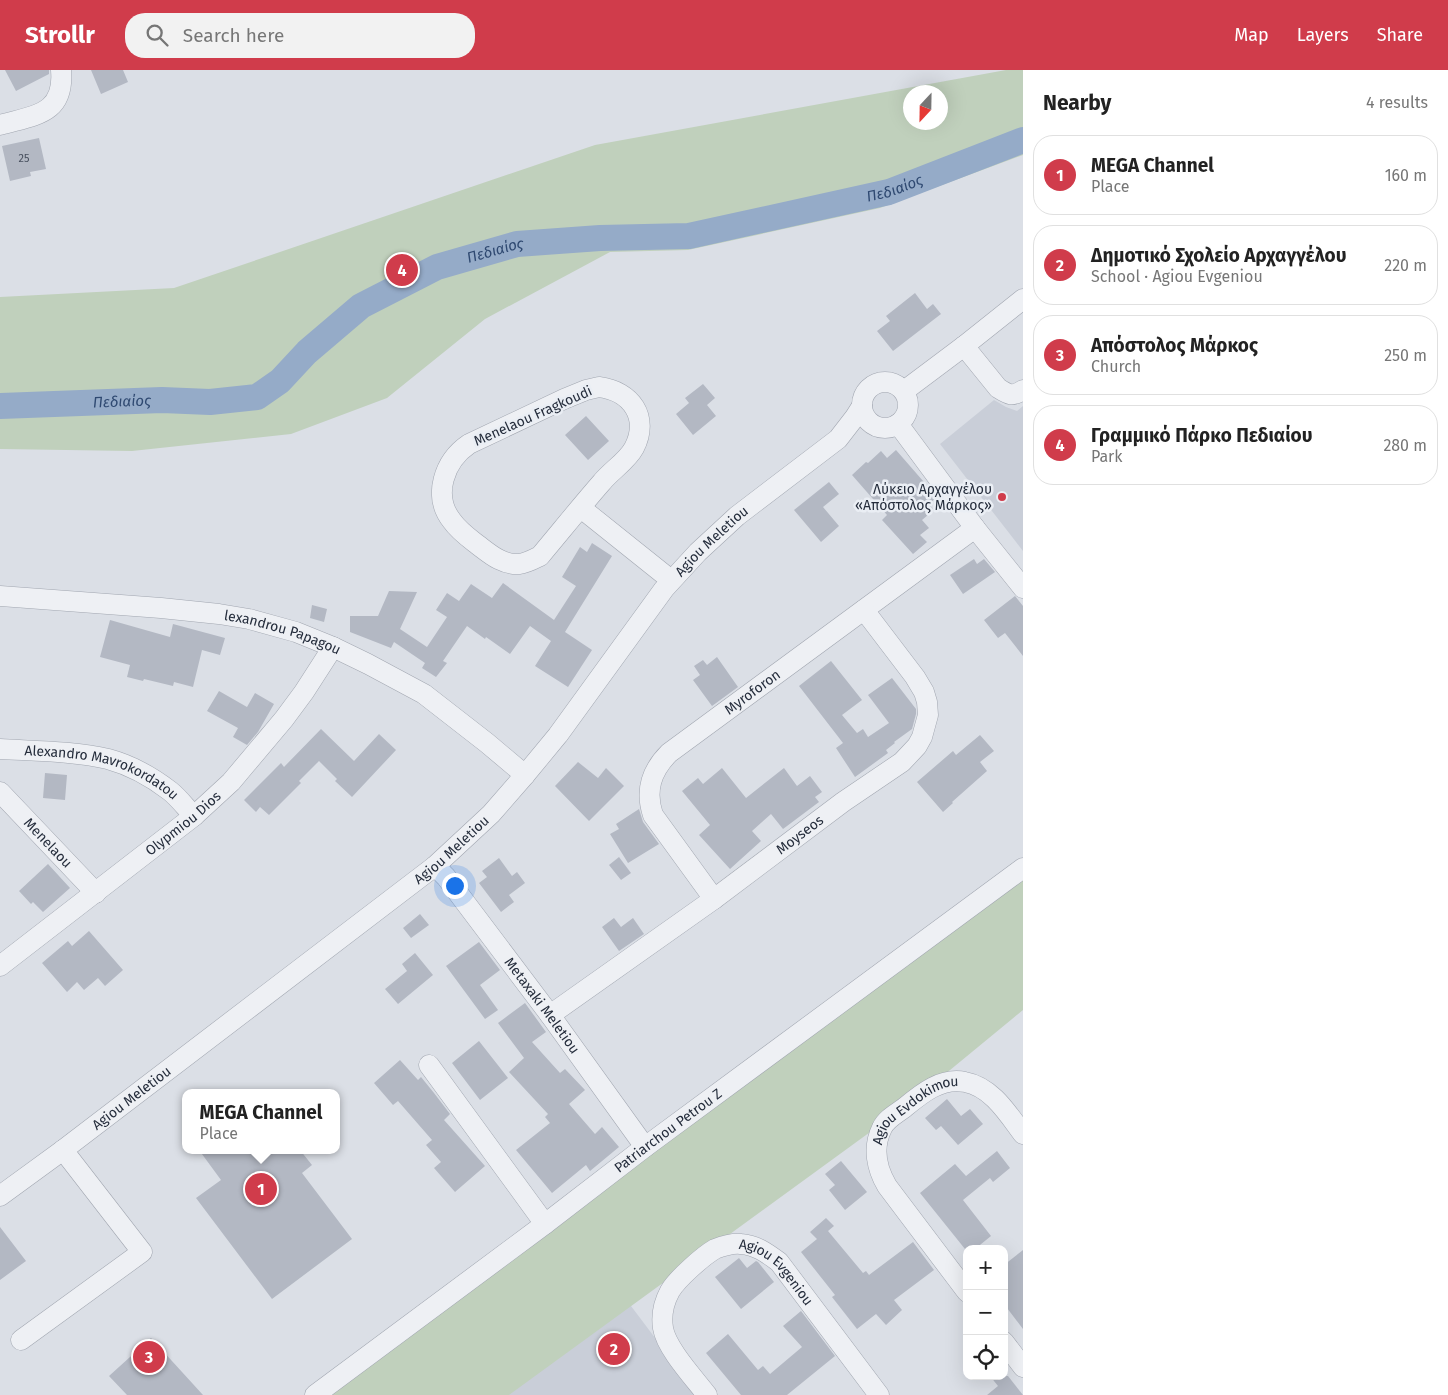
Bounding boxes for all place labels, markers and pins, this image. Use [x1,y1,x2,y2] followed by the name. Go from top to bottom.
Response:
[386,251,418,289] pin: 4
[855,481,992,514] place label: Λύκειο Αρχαγγέλου «Απόστολος Μάρκος»
[996,491,1008,503] marker: Λύκειο Αρχαγγέλου «Απόστολος Μάρκος»
[245,1170,277,1208] pin: 1
[598,1330,630,1368] pin: 2
[133,1338,165,1376] pin: 3

